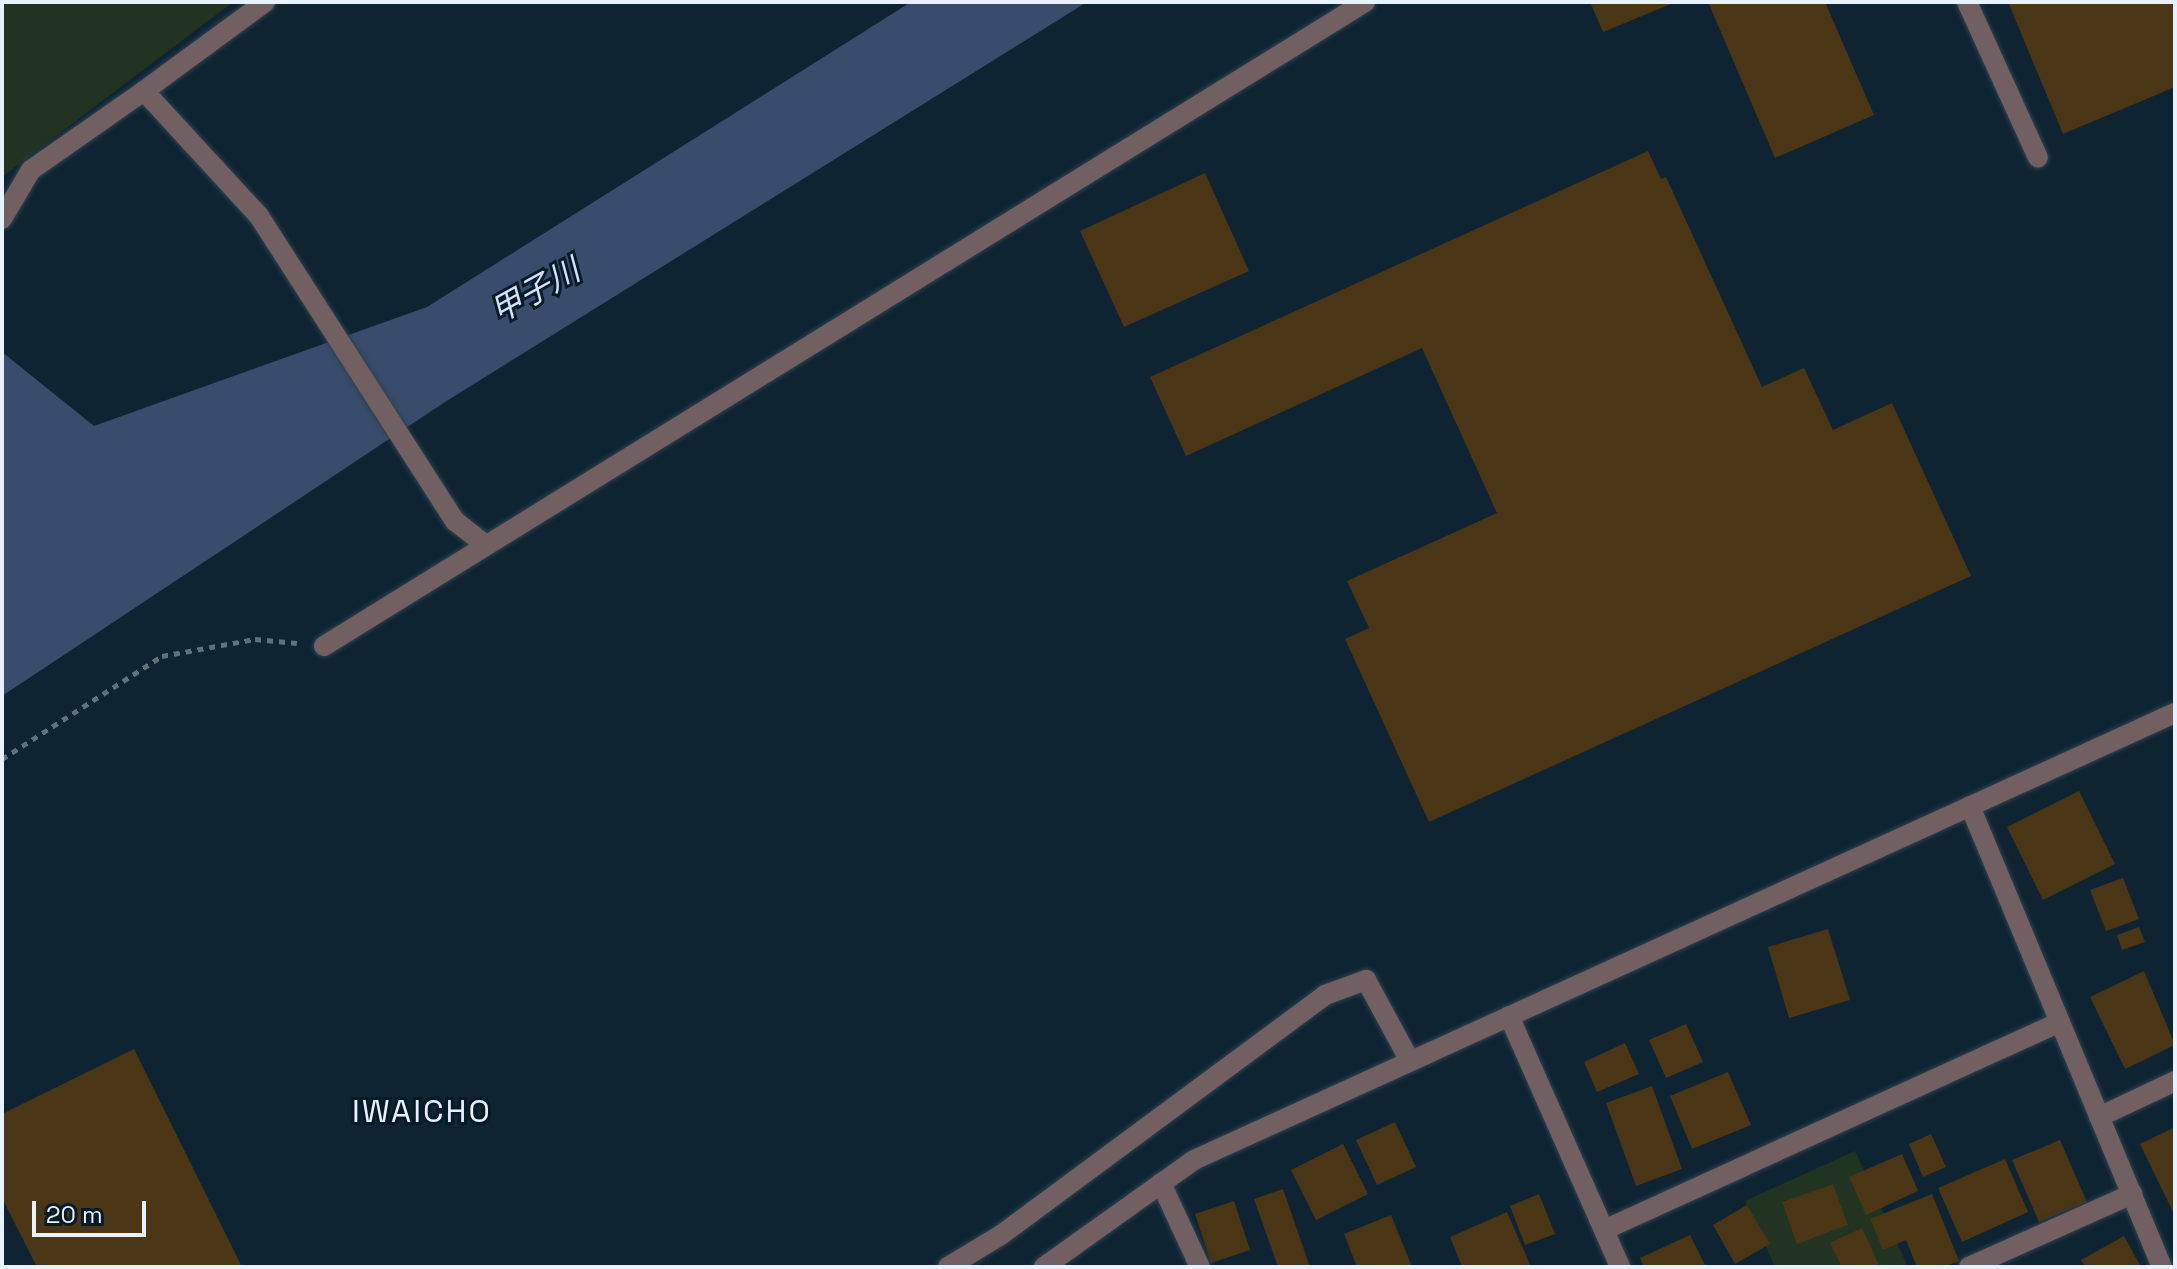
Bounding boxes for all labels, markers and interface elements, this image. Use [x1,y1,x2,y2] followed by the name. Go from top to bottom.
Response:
[484,251,586,331] water label: 甲子川
[352,1092,492,1130] district label: IWAICHO
[36,1185,150,1235] scale bar
[46,1199,103,1230] text: 20 m

